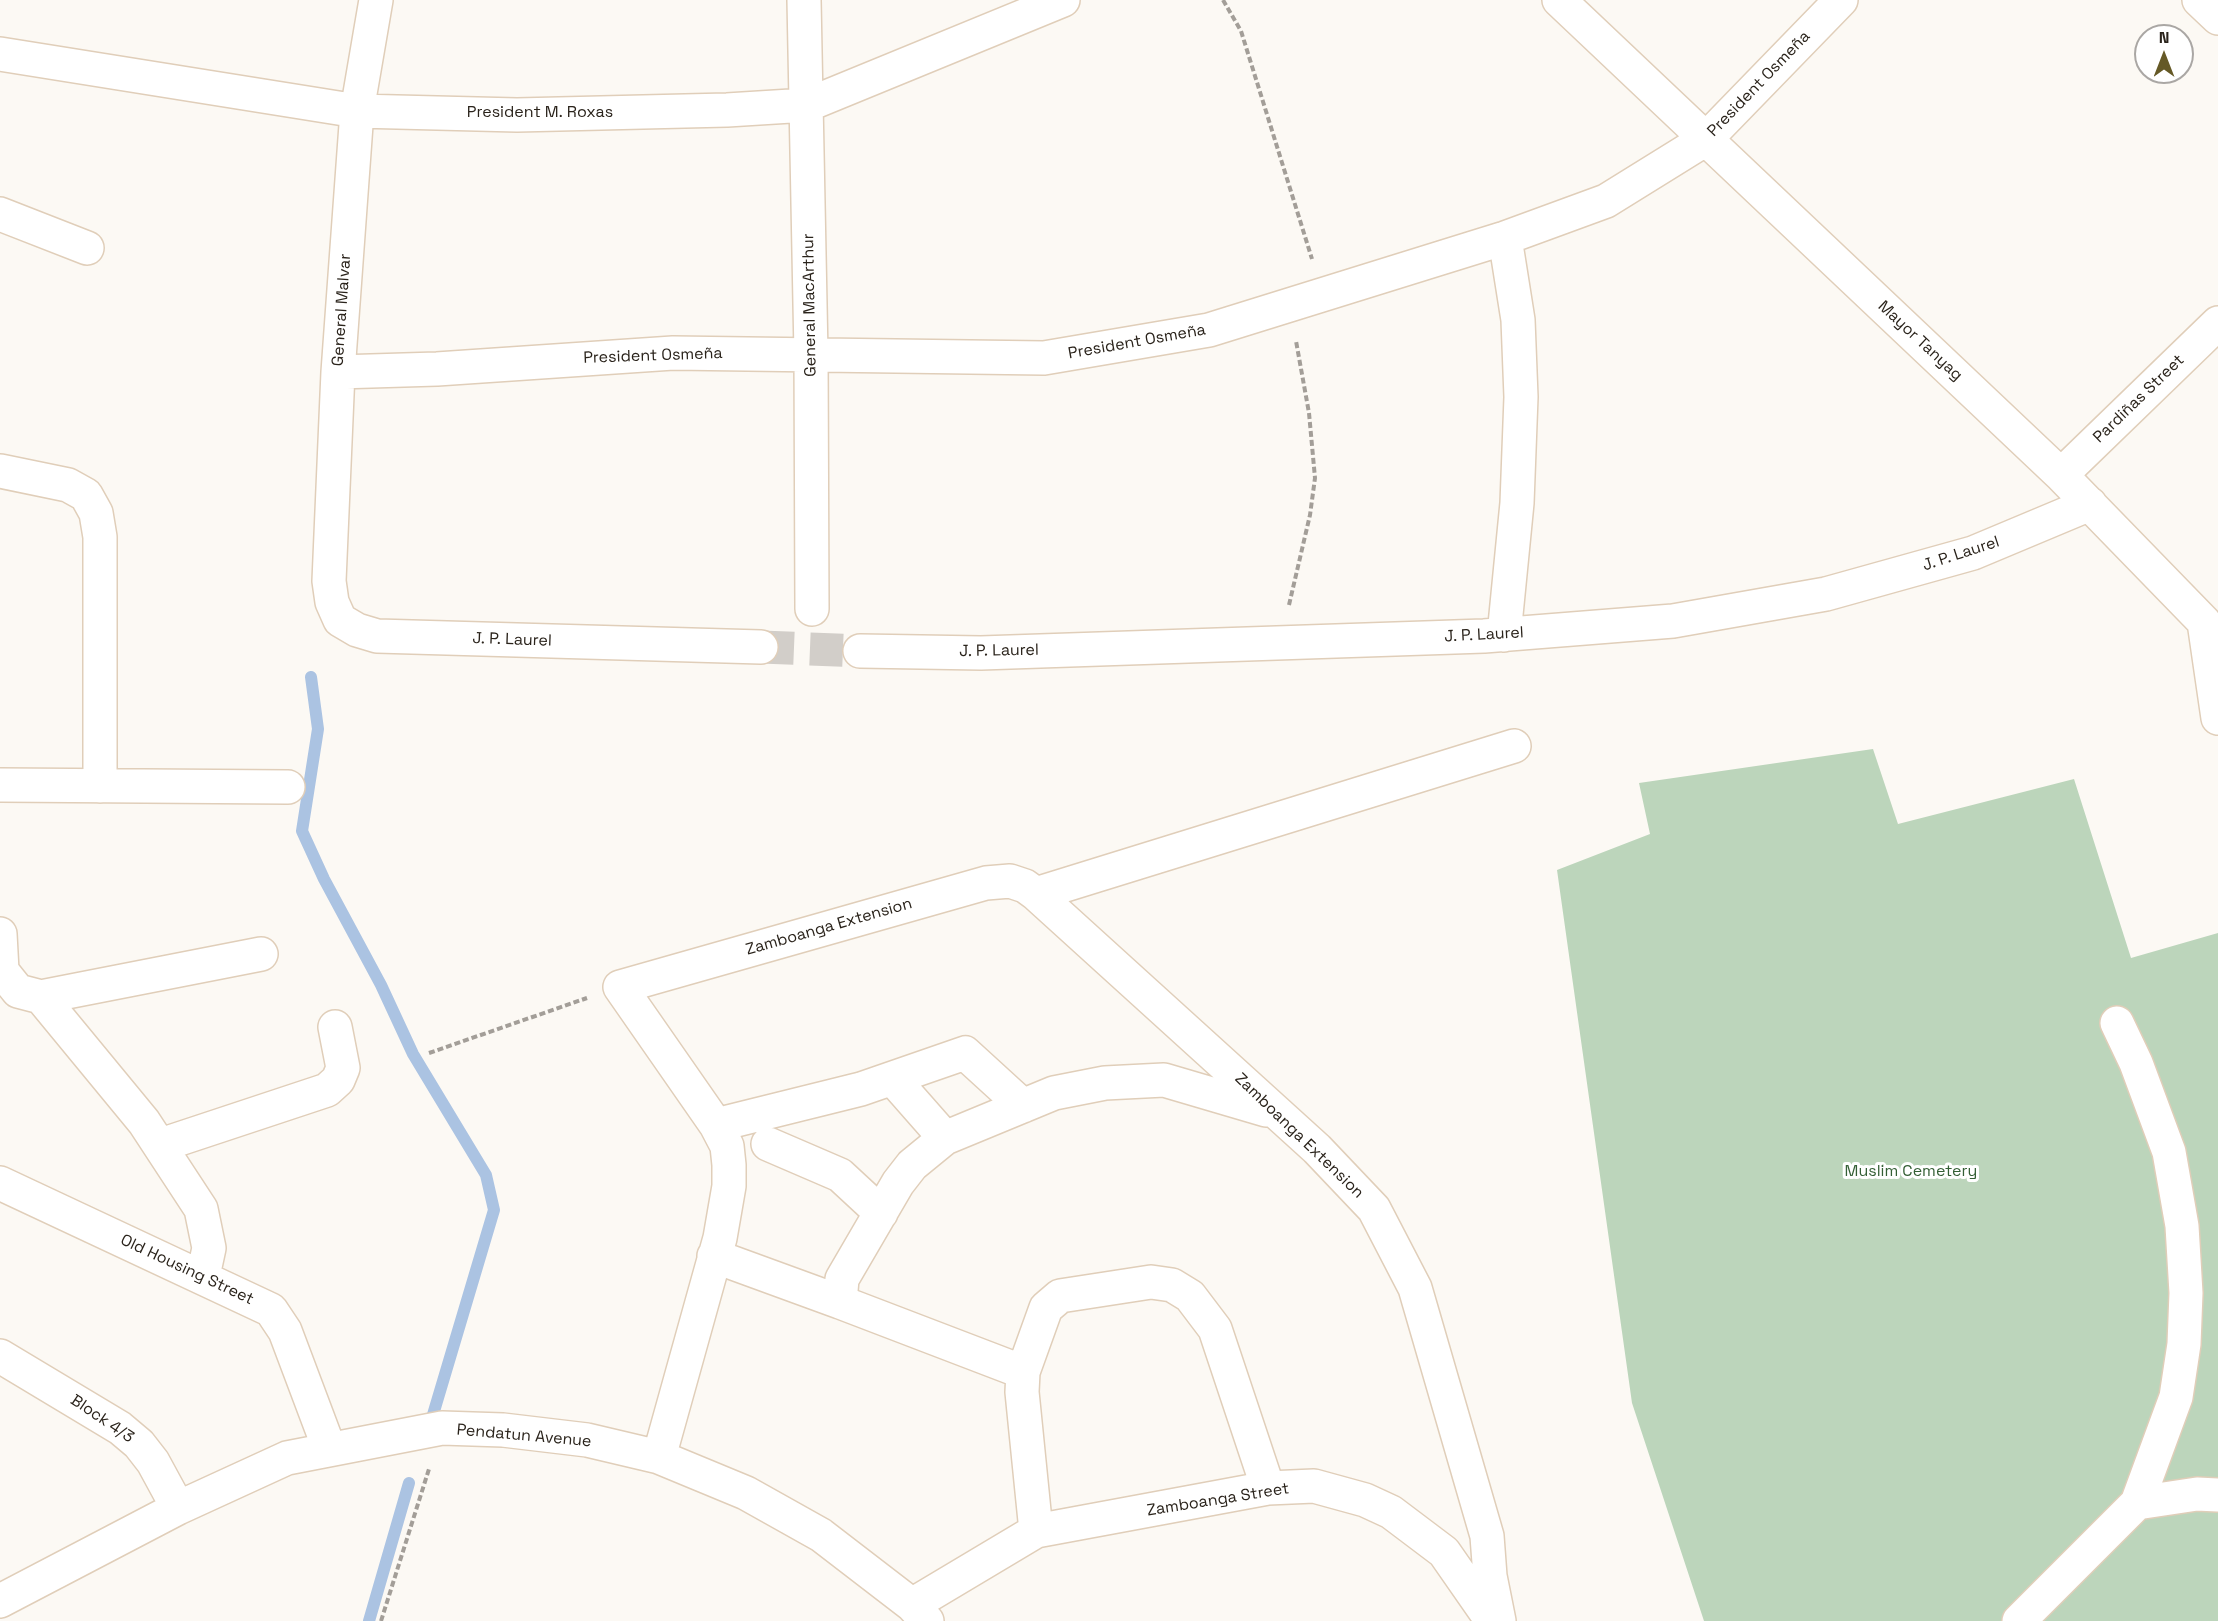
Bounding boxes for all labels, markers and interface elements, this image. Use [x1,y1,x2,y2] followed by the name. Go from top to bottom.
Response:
[2134,24,2194,84] north arrow
[1704,27,1814,141] street label: President Osmeña
[2159,27,2169,48] text: N
[467,103,613,123] street label: President M. Roxas
[799,233,821,377] street label: General MacArthur
[328,253,356,367] street label: General Malvar
[1874,297,1966,385] street label: Mayor Tanyag
[1067,320,1207,364] street label: President Osmeña
[583,344,723,368] street label: President Osmeña
[2090,351,2188,447] street label: Pardiñas Street
[1920,533,2002,575] street label: J. P. Laurel
[1444,623,1524,647] street label: J. P. Laurel
[472,629,552,651] street label: J. P. Laurel
[959,641,1039,661] street label: J. P. Laurel
[744,894,914,960] street label: Zamboanga Extension
[1231,1069,1367,1203] street label: Zamboanga Extension
[1845,1162,1977,1182] park label: Muslim Cemetery
[117,1231,257,1309] street label: Old Housing Street
[67,1391,137,1447] street label: Block 4/3
[456,1421,592,1451] street label: Pendatun Avenue
[1145,1479,1291,1521] street label: Zamboanga Street

